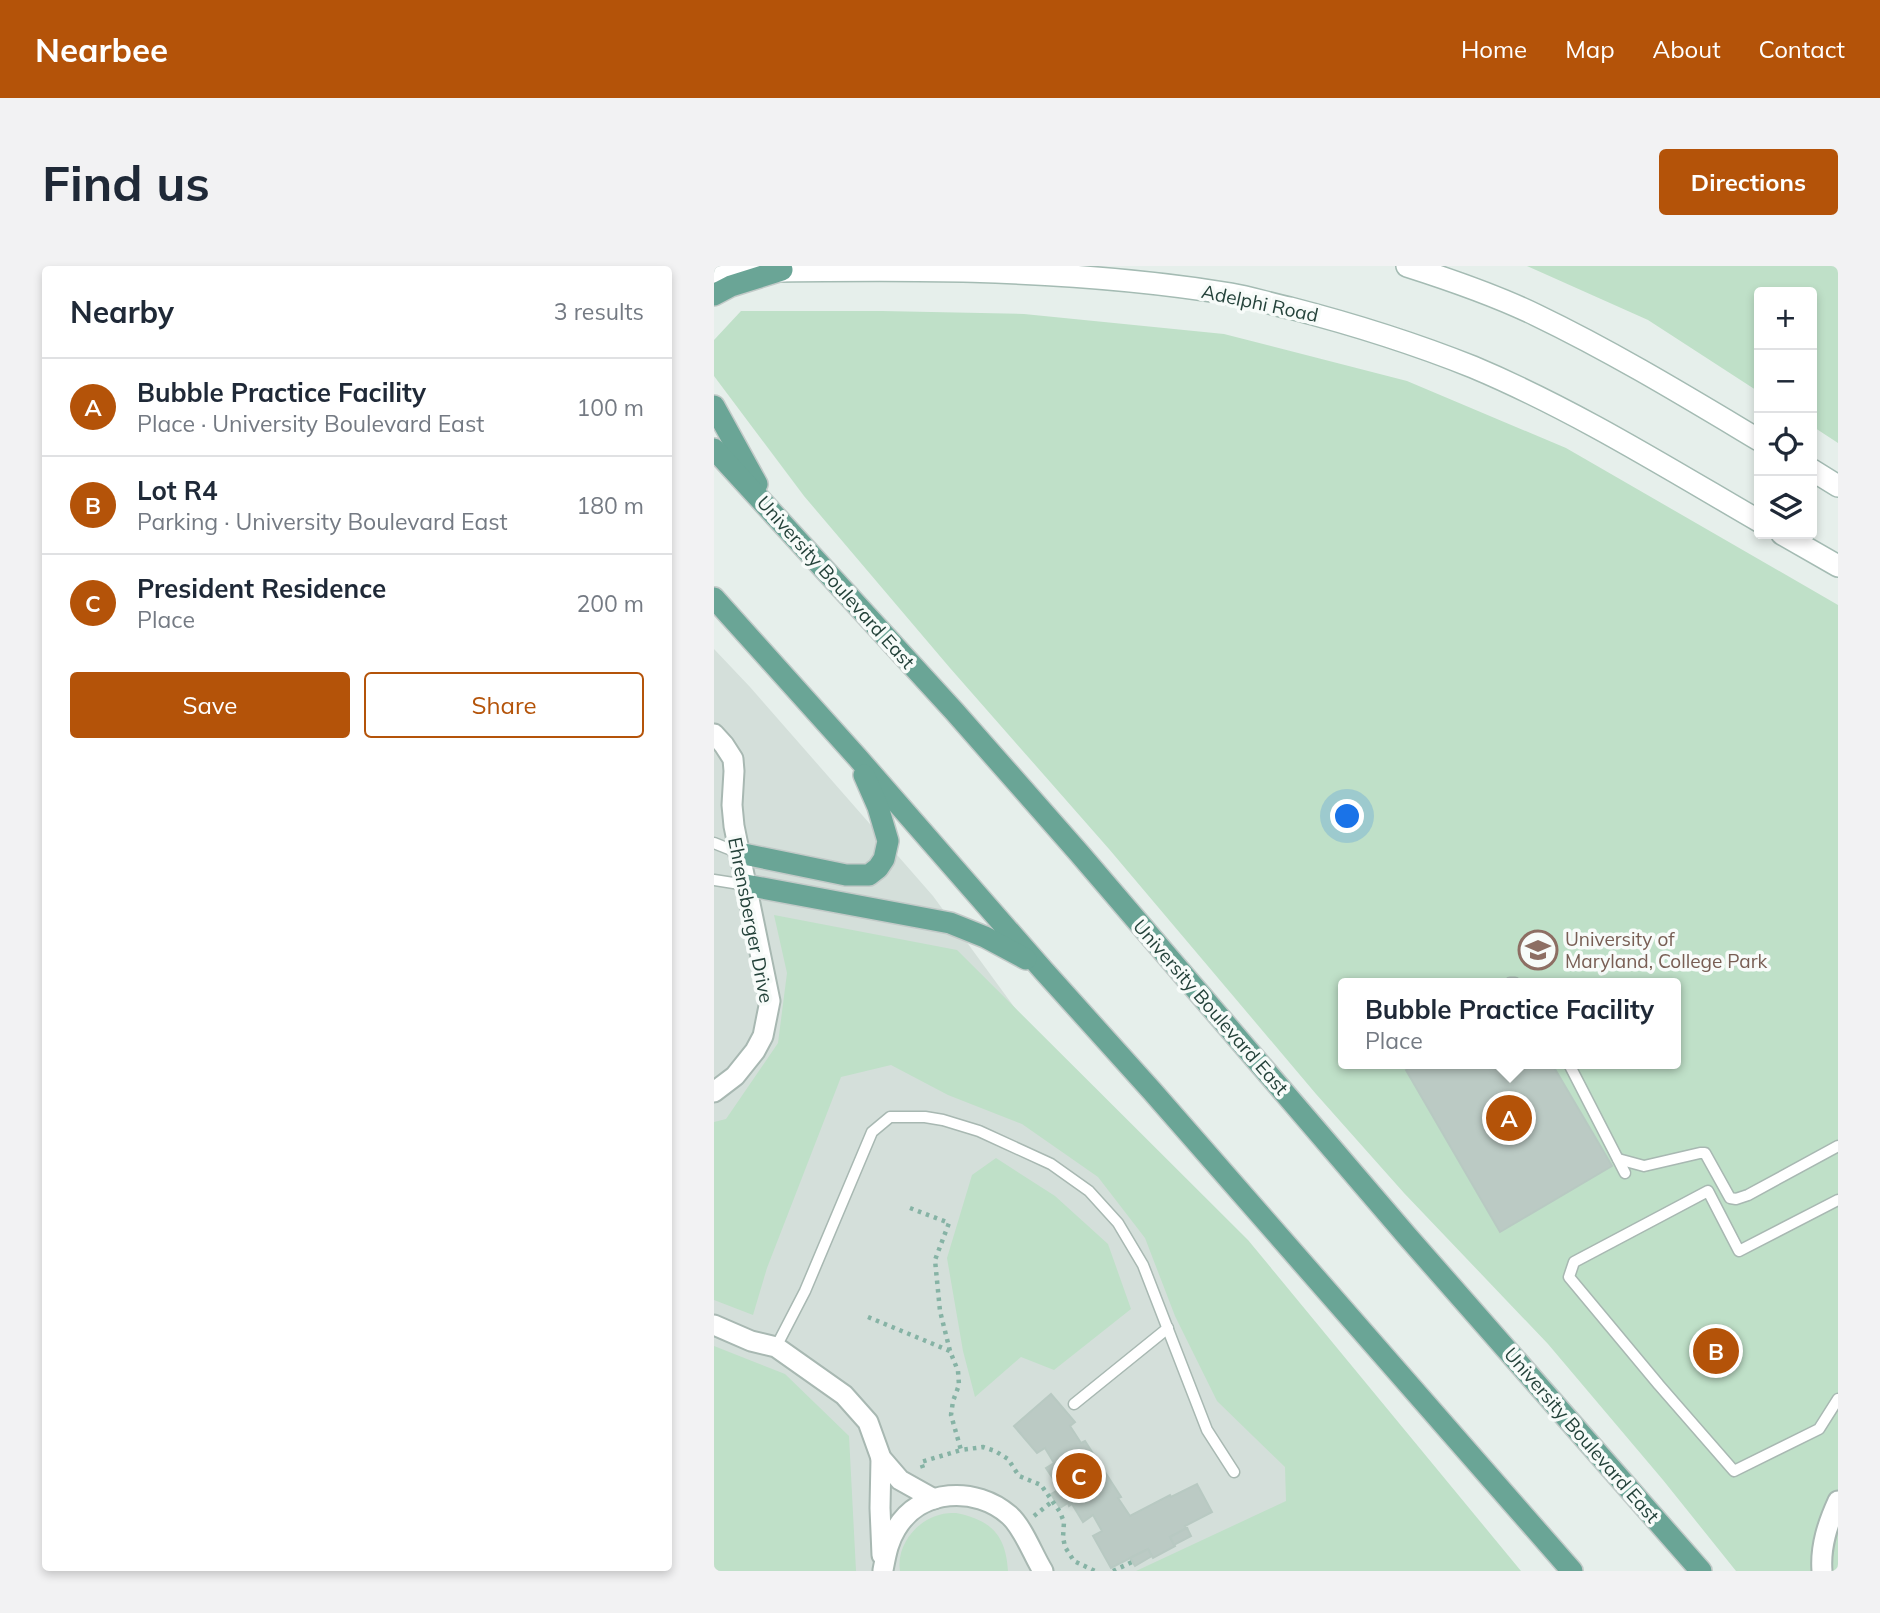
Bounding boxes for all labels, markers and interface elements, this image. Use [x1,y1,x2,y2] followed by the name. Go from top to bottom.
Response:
[35,29,168,70] text: Nearbee
[1461,34,1527,64] text: Home
[1565,34,1615,64] text: Map
[1653,34,1721,64] text: About
[1759,34,1845,64] text: Contact
[1659,149,1838,215] button: Directions
[42,152,210,213] text: Find us
[1199,279,1321,327] street label: Adelphi Road
[1754,287,1817,539] map controls
[1754,287,1817,350] button: +
[70,293,174,331] text: Nearby
[554,297,644,326] text: 3 results
[1754,350,1817,413] button: −
[137,376,426,409] text: Bubble Practice Facility
[84,393,102,422] text: A
[576,393,644,422] text: 100 m
[137,409,484,438] text: Place · University Boulevard East
[1754,413,1817,476] button: locate
[137,474,218,507] text: Lot R4
[1754,476,1817,539] button: layers
[752,490,920,674] street label: University Boulevard East
[85,491,101,520] text: B
[576,491,644,520] text: 180 m
[137,507,508,536] text: Parking · University Boulevard East
[137,572,386,605] text: President Residence
[85,589,101,618] text: C
[576,589,644,618] text: 200 m
[137,605,195,634] text: Place
[70,672,350,738] button: Save
[364,672,644,738] button: Share
[1330,799,1364,833] your location
[723,835,779,1005] street label: Ehrensberger Drive
[1128,914,1294,1100] street label: University Boulevard East
[1565,927,1768,973] place label: University of Maryland, College Park
[1517,929,1559,971] school or university icon: University of Maryland, College Park
[1338,978,1681,1069] popup
[1365,993,1654,1026] text: Bubble Practice Facility
[1365,1026,1423,1055] text: Place
[1486,1092,1532,1144] pin: A
[1693,1325,1739,1377] pin: B
[1499,1342,1665,1528] street label: University Boulevard East
[1056,1450,1102,1502] pin: C

